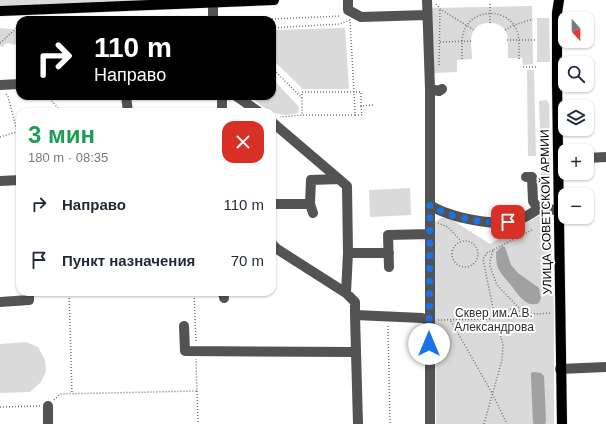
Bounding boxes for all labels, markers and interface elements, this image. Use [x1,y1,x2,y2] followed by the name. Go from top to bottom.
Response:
[558,12,594,48] north arrow
[558,12,594,224] map controls
[28,32,80,84] icon: right
[94,32,172,63] text: 110 m
[558,56,594,92] button: search
[94,65,166,85] text: Направо
[558,100,594,136] button: layers
[28,121,95,148] text: 3 мин
[222,121,264,163] button: close
[537,129,554,295] street label: УЛИЦА СОВЕТСКОЙ АРМИИ
[558,144,594,180] button: +
[28,150,108,165] text: 180 m · 08:35
[558,188,594,224] button: −
[28,193,50,215] icon: right
[62,196,126,213] text: Направо
[223,196,264,213] text: 110 m
[491,205,525,239] pin
[497,211,519,233] icon: arrive
[28,249,50,271] icon: arrive
[62,252,195,269] text: Пункт назначения
[231,252,264,269] text: 70 m
[454,306,534,334] park label: Сквер им.А.В. Александрова
[408,323,450,365] position arrow

